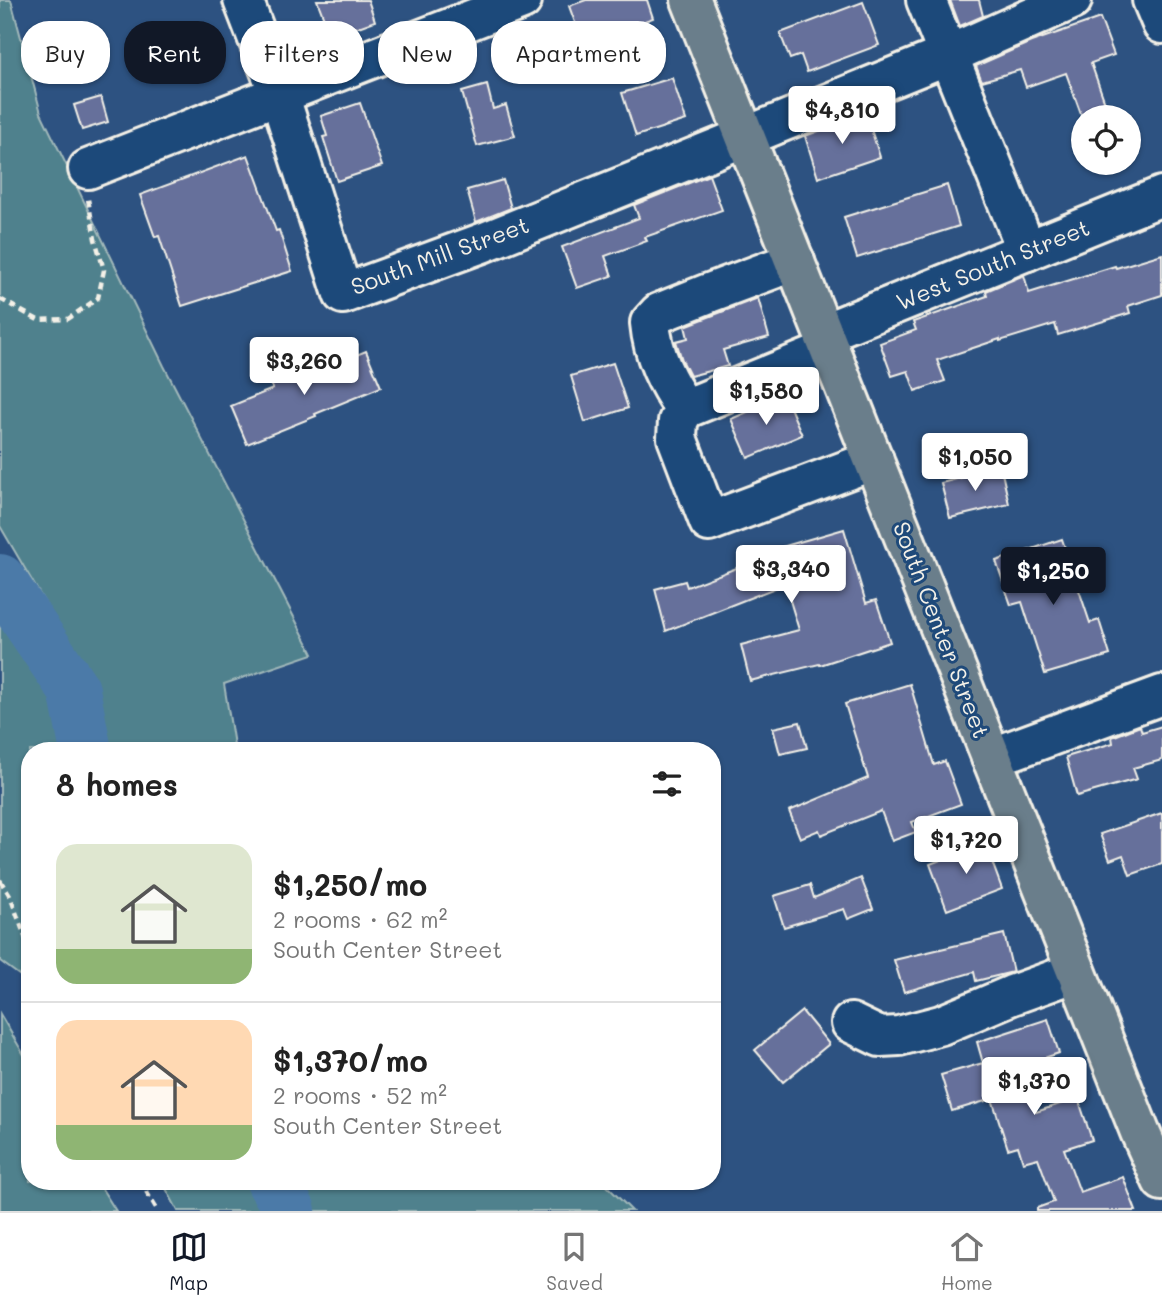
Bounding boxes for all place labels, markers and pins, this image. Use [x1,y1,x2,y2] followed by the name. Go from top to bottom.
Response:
[785,86,899,146] pin: $4,810
[247,338,361,397] pin: $3,260
[709,368,823,427] pin: $1,580
[918,434,1032,493] pin: $1,050
[734,546,848,605] pin: $3,340
[996,548,1110,607] pin: $1,250
[909,816,1023,876] pin: $1,720
[977,1058,1091,1117] pin: $1,370

